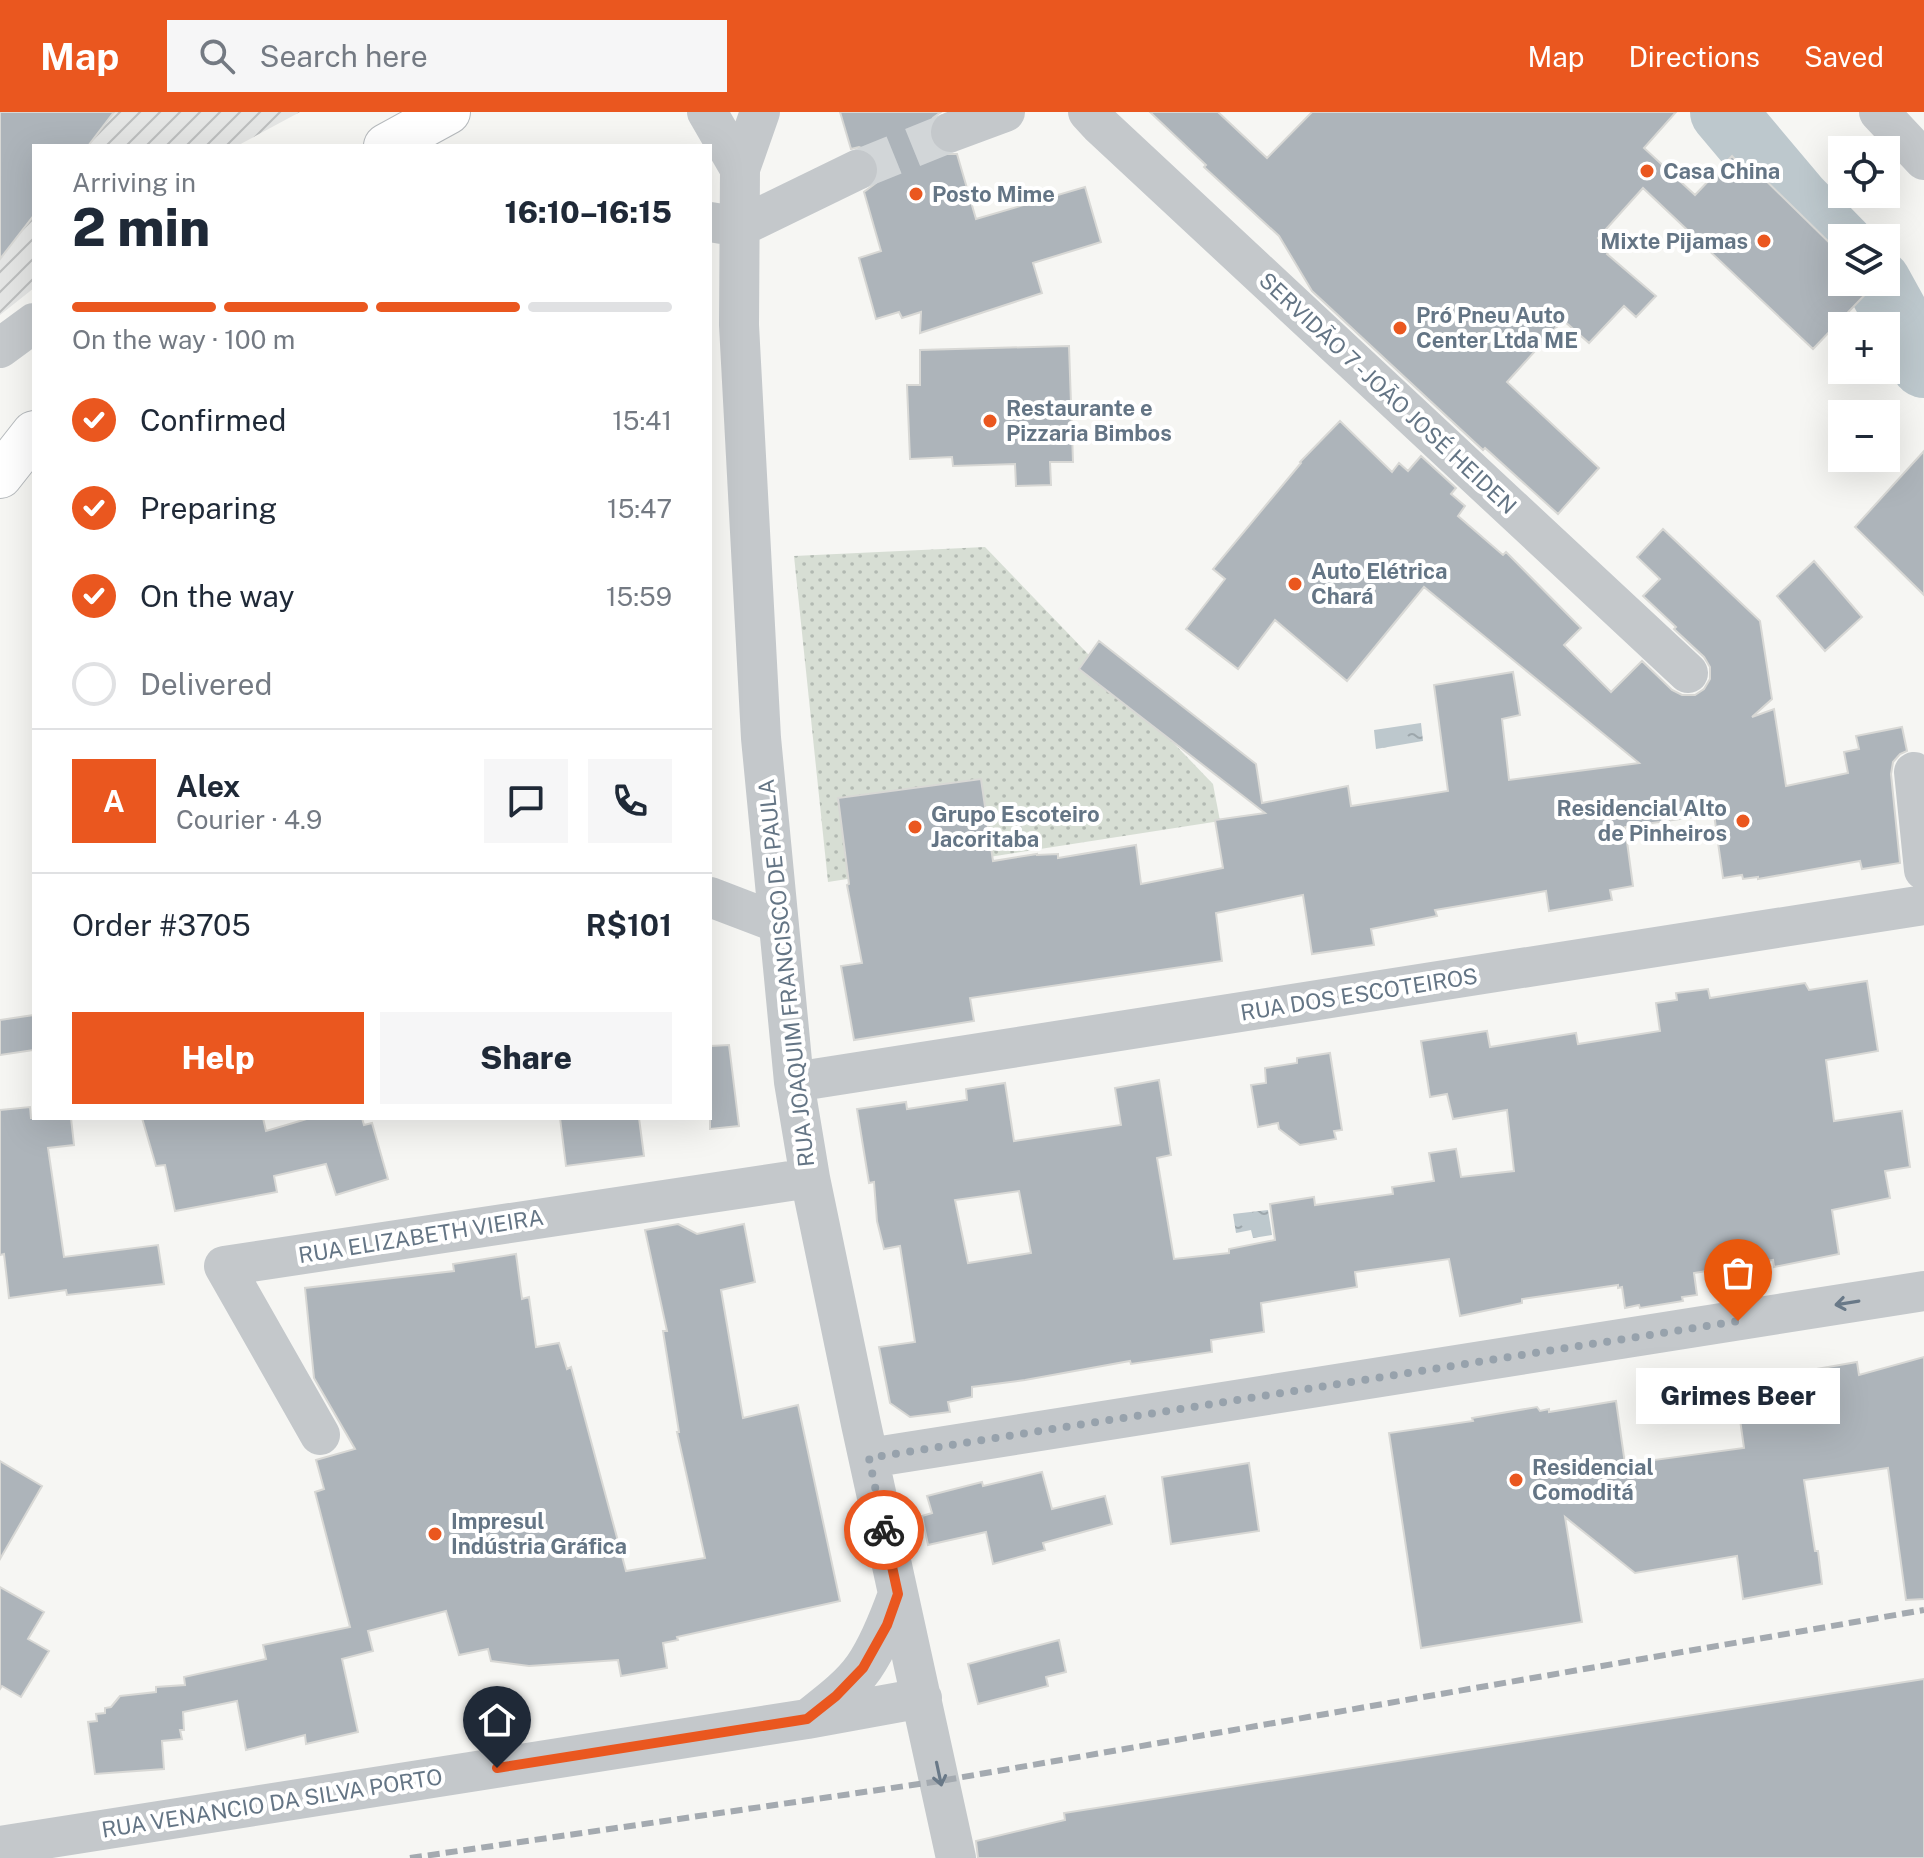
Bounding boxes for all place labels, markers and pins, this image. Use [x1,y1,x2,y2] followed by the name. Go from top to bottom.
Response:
[1663,158,1780,184] place label: Casa China
[1638,162,1656,180] marker: Casa China
[932,181,1055,207] place label: Posto Mime
[907,185,925,203] marker: Posto Mime
[1600,228,1748,254] place label: Mixte Pijamas
[1755,232,1773,250] marker: Mixte Pijamas
[1416,302,1578,353] place label: Pró Pneu Auto Center Ltda ME
[1391,319,1409,337] marker: Pró Pneu Auto Center Ltda ME
[1006,395,1172,446] place label: Restaurante e Pizzaria Bimbos
[981,412,999,430] marker: Restaurante e Pizzaria Bimbos
[1311,558,1447,609] place label: Auto Elétrica Chará
[1286,575,1304,593] marker: Auto Elétrica Chará
[1556,795,1727,846] place label: Residencial Alto de Pinheiros
[931,801,1100,852] place label: Grupo Escoteiro Jacoritaba
[1734,812,1752,830] marker: Residencial Alto de Pinheiros
[906,818,924,836] marker: Grupo Escoteiro Jacoritaba
[1704,1239,1772,1321] pin
[1636,1369,1840,1425] callout: Grimes Beer
[1532,1454,1654,1505] place label: Residencial Comoditá
[1507,1471,1525,1489] marker: Residencial Comoditá
[451,1508,627,1559] place label: Impresul Indústria Gráfica
[426,1525,444,1543] marker: Impresul Indústria Gráfica
[463,1686,531,1768] pin

